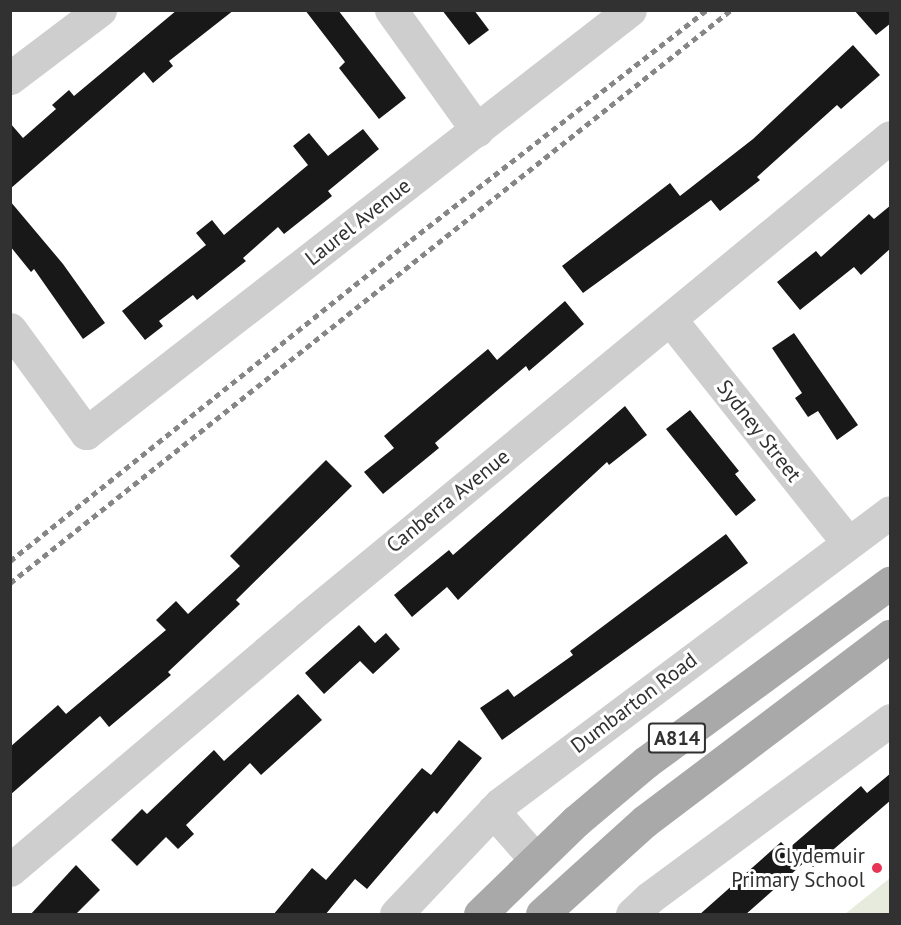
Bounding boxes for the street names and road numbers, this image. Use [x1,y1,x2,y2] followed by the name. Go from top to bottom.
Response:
[300,173,416,271] street label: Laurel Avenue
[711,375,807,487] street label: Sydney Street
[381,444,515,558] street label: Canberra Avenue
[566,647,702,759] street label: Dumbarton Road
[647,721,707,755] road number: A814

